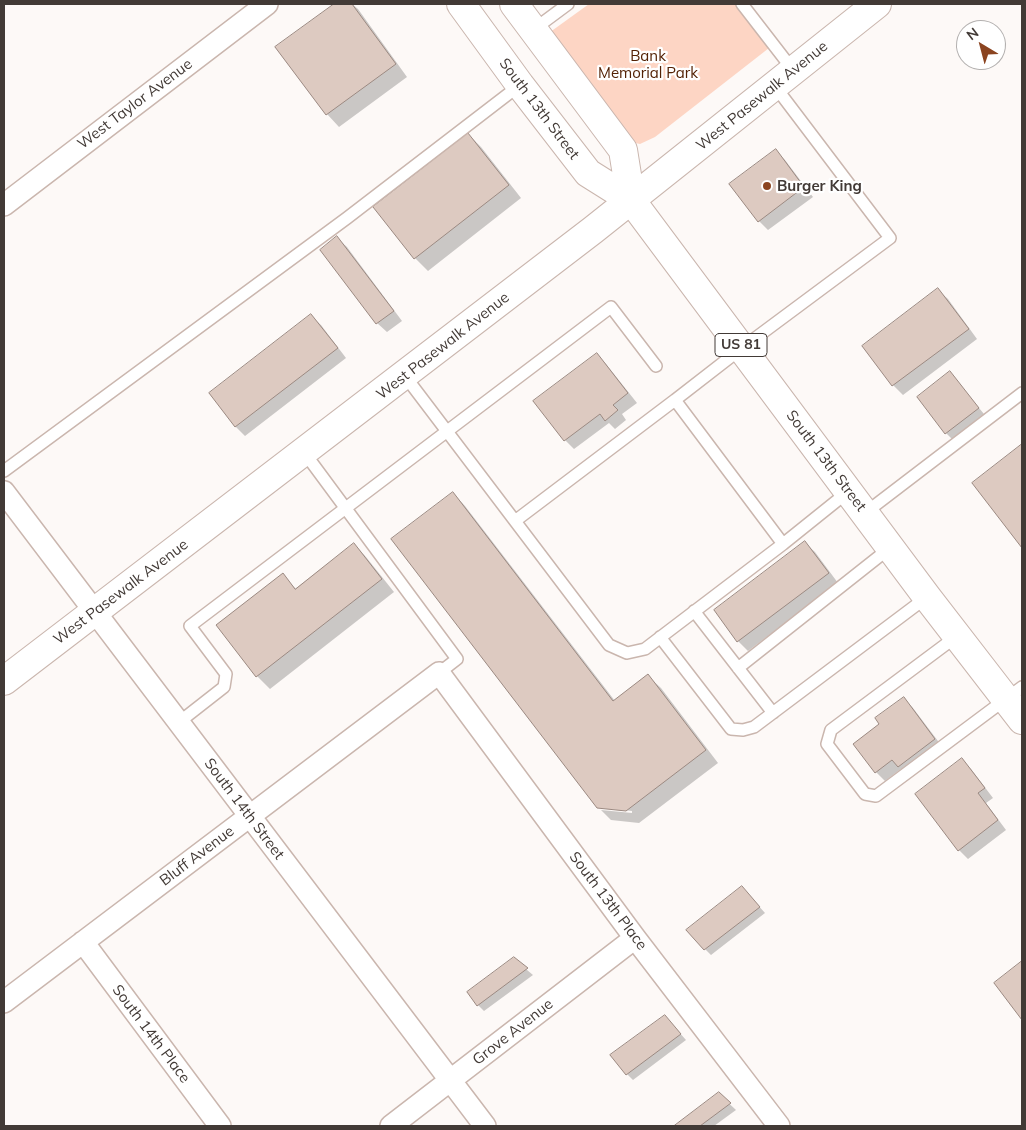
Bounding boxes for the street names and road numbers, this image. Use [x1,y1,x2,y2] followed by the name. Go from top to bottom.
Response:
[693,37,831,155] street label: West Pasewalk Avenue
[74,55,196,153] street label: West Taylor Avenue
[495,55,583,163] street label: South 13th Street
[373,289,513,403] street label: West Pasewalk Avenue
[715,334,767,356] road number: US 81
[782,407,870,515] street label: South 13th Street
[50,536,192,648] street label: West Pasewalk Avenue
[200,755,288,863] street label: South 14th Street
[156,822,238,890] street label: Bluff Avenue
[565,848,651,954] street label: South 13th Place
[108,981,194,1087] street label: South 14th Place
[469,995,557,1069] street label: Grove Avenue

